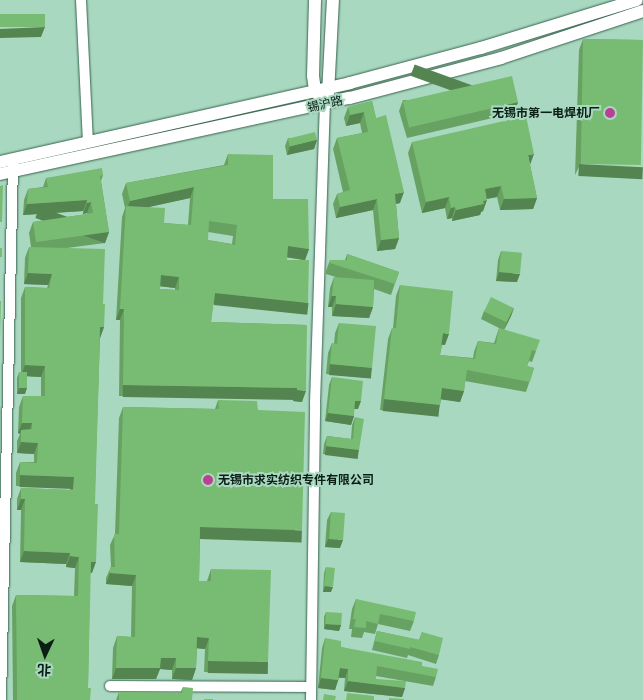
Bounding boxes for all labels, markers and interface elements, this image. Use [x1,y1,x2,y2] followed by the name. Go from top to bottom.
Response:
[306,93,344,115] street label: 锡沪路
[492,106,600,120] place label: 无锡市第一电焊机厂
[604,107,616,119] marker: 无锡市第一电焊机厂
[218,473,374,487] place label: 无锡市求实纺织专件有限公司
[202,474,214,486] marker: 无锡市求实纺织专件有限公司
[20,630,70,680] north arrow
[37,661,52,680] text: 北

